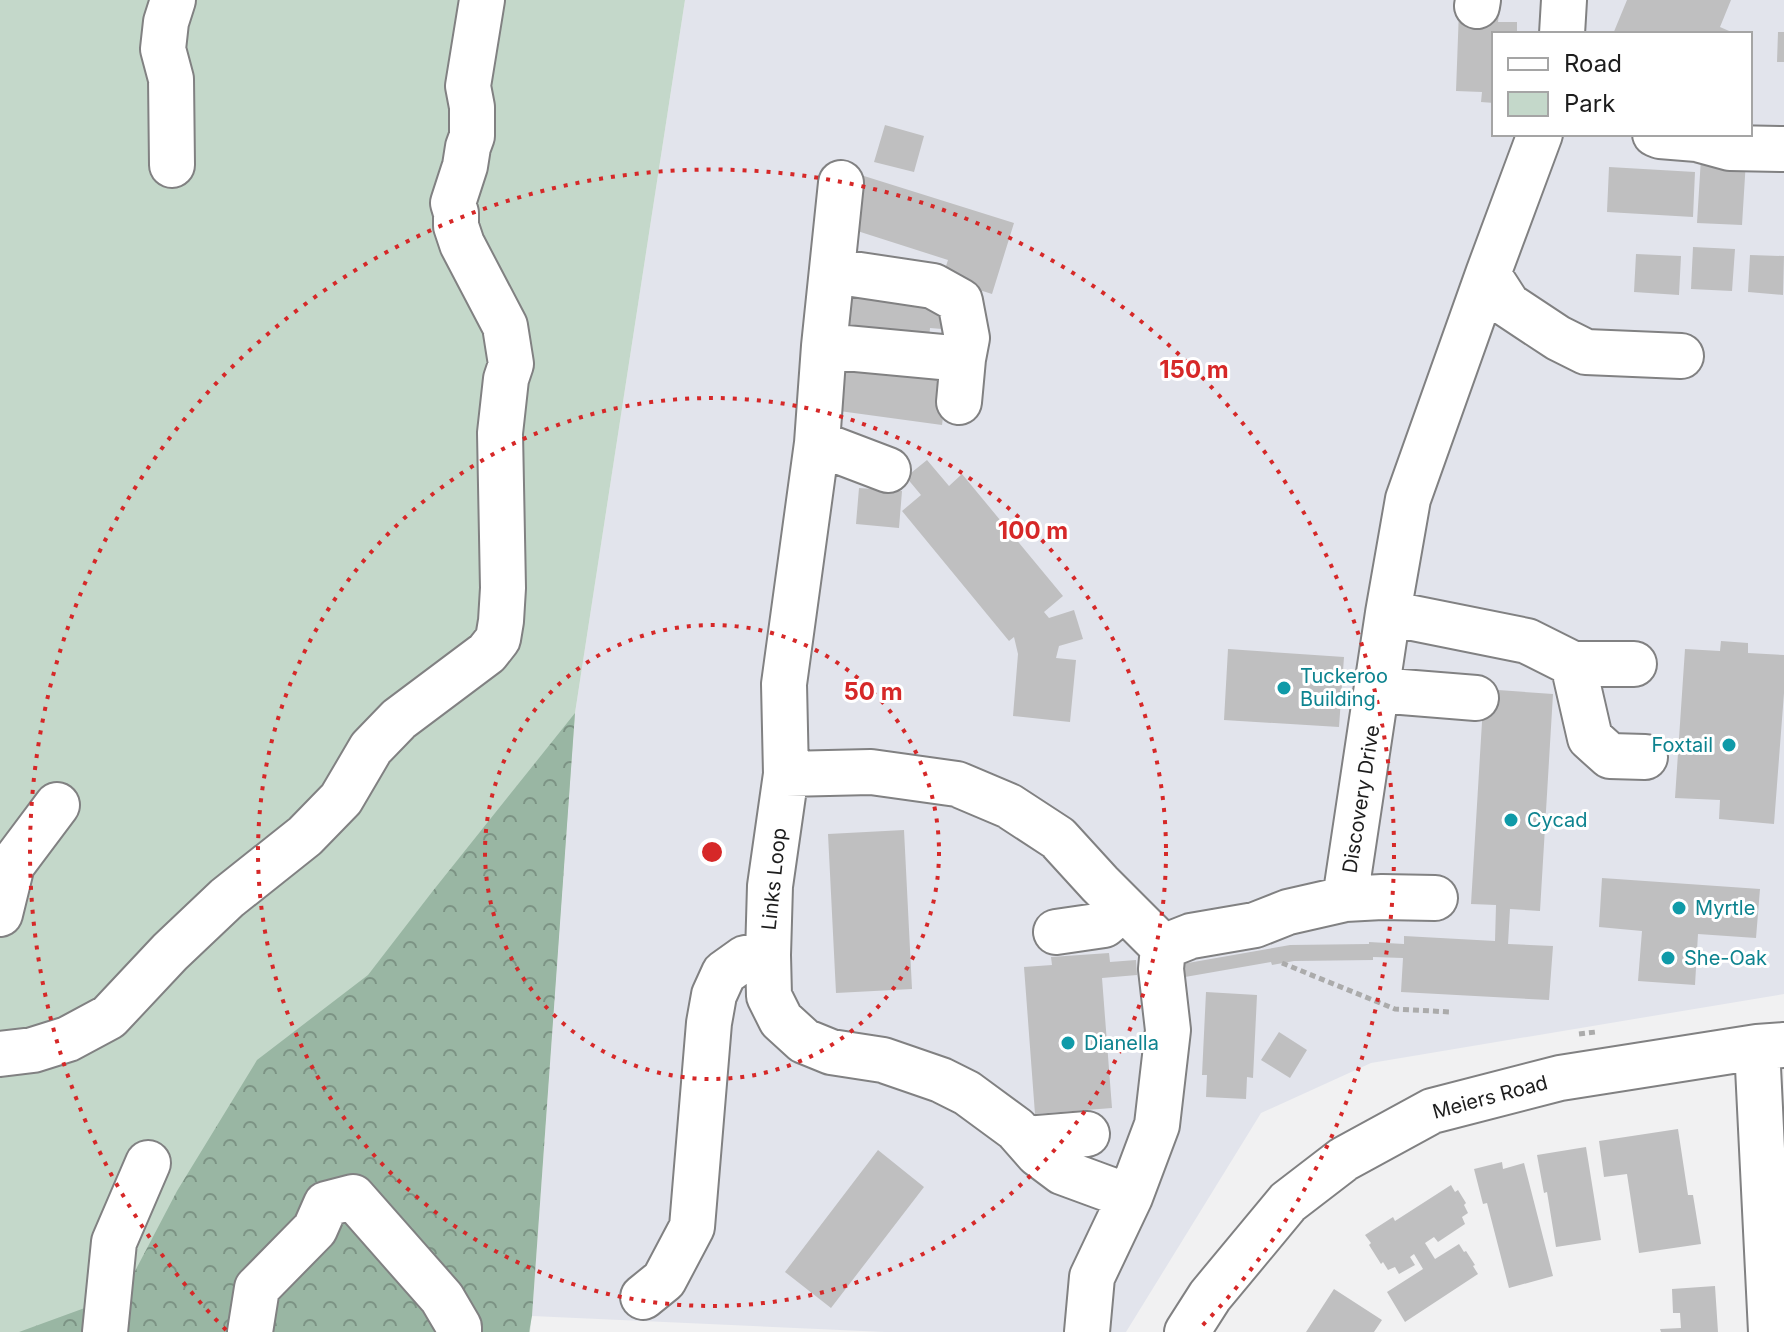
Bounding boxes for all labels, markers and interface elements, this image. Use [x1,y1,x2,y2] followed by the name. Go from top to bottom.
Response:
[1492,32,1752,136] legend
[1564,49,1622,78] text: Road
[1564,89,1615,118] text: Park
[1159,355,1229,384] text: 150 m
[998,516,1068,545] text: 100 m
[1300,664,1388,711] place label: Tuckeroo Building
[843,677,903,706] text: 50 m
[1275,679,1293,697] marker: Tuckeroo Building
[1337,723,1385,875] street label: Discovery Drive
[1652,733,1713,757] place label: Foxtail
[1720,736,1738,754] marker: Foxtail
[1527,808,1588,832] place label: Cycad
[1502,811,1520,829] marker: Cycad
[757,827,791,931] street label: Links Loop
[698,838,726,866] centre of rings
[1695,896,1755,920] place label: Myrtle
[1670,899,1688,917] marker: Myrtle
[1684,946,1767,970] place label: She-Oak
[1659,949,1677,967] marker: She-Oak
[1084,1031,1159,1055] place label: Dianella
[1059,1034,1077,1052] marker: Dianella
[1430,1070,1550,1124] street label: Meiers Road

